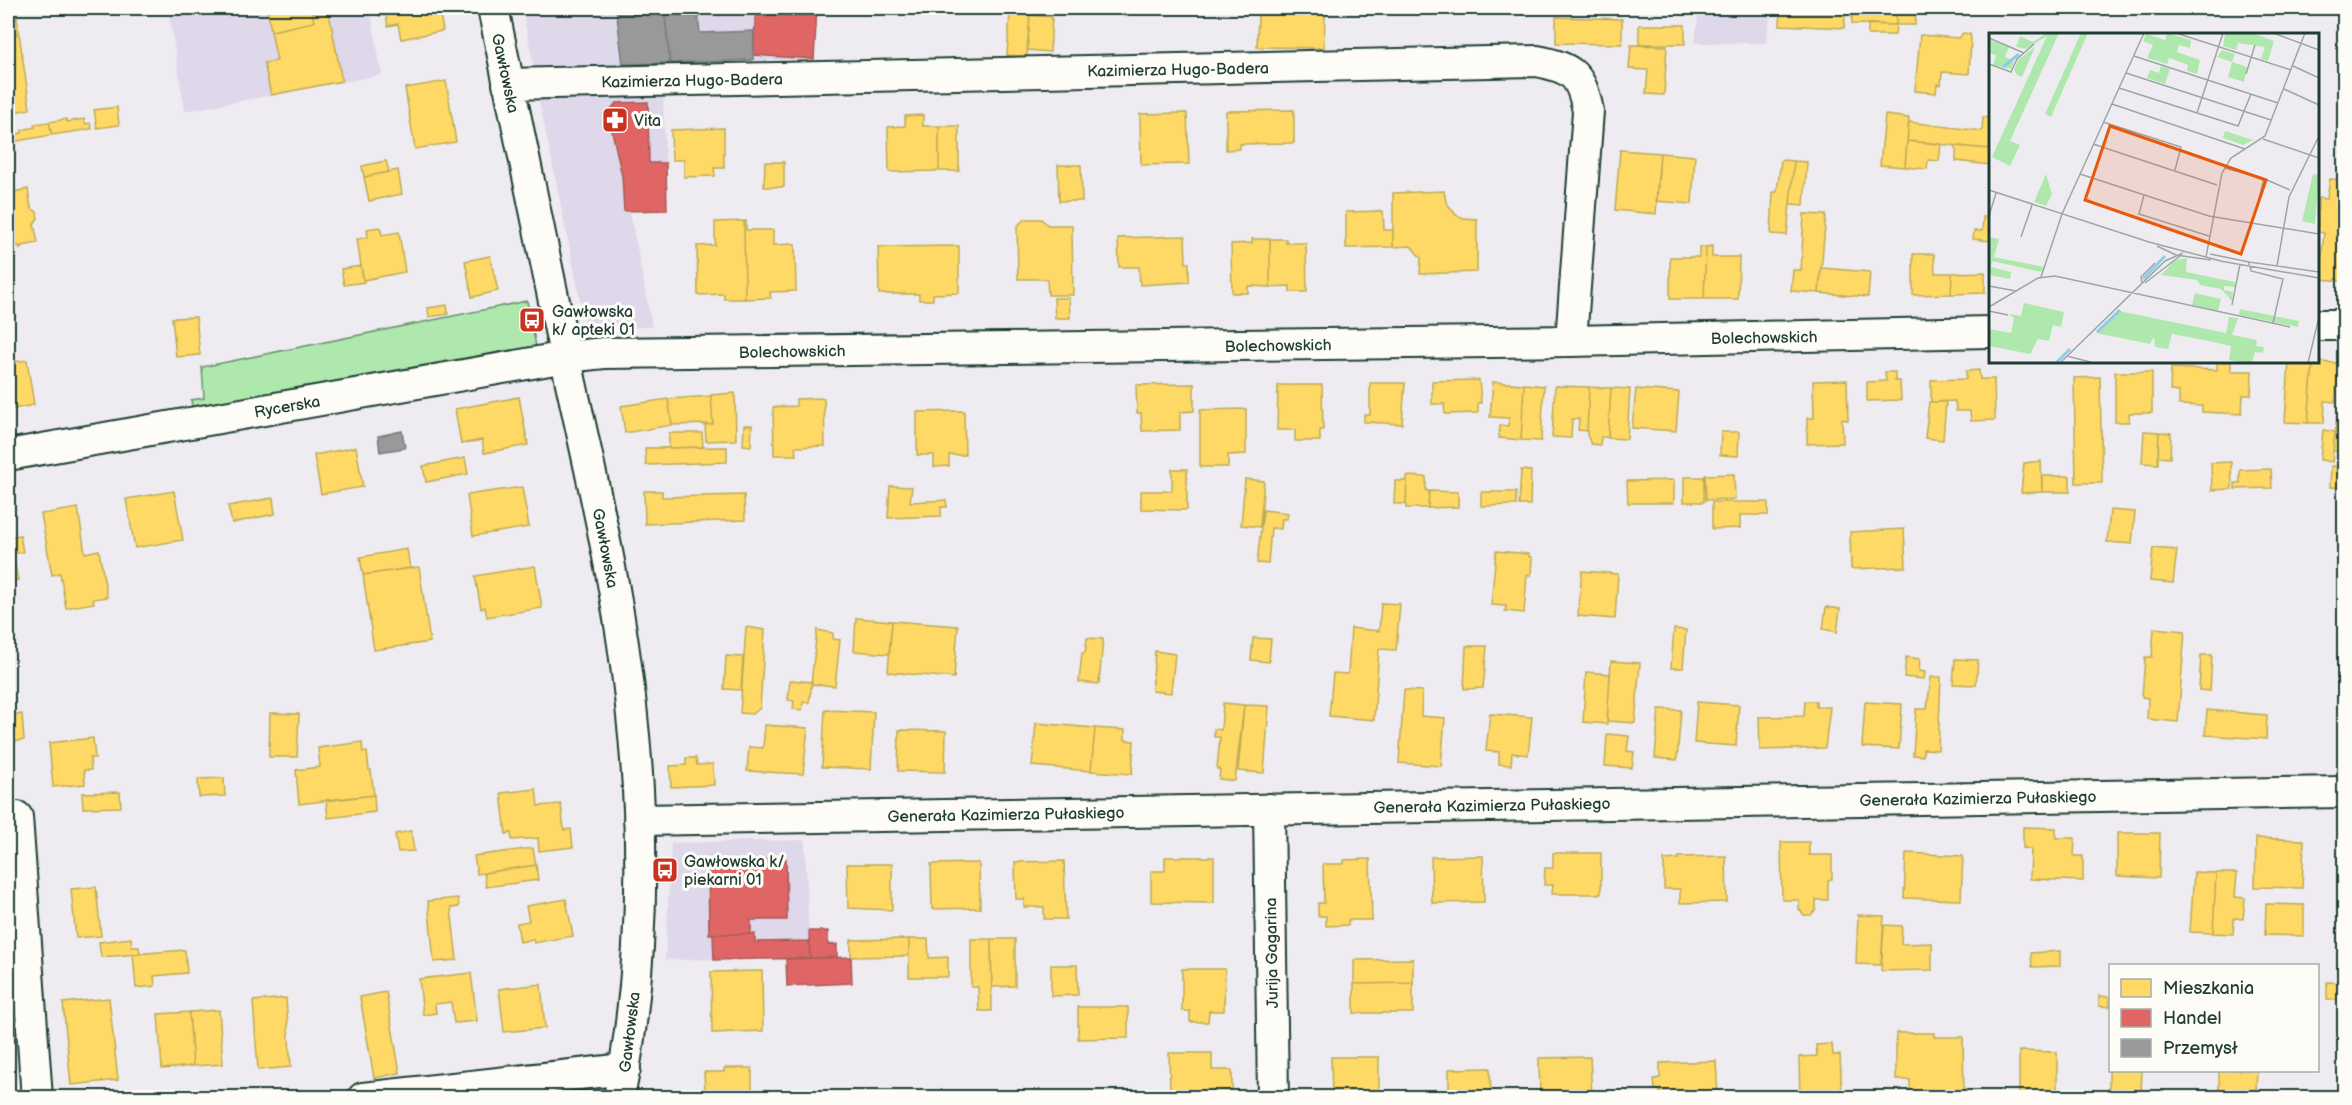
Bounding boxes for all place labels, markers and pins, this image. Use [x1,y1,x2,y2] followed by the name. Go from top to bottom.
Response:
[600,105,630,135] pharmacy icon: Vita
[634,112,661,131] place label: Vita
[552,303,635,340] place label: Gawłowska k/ apteki 01
[517,305,547,335] bus stop icon: Gawłowska k/ apteki 01
[684,853,784,890] place label: Gawłowska k/ piekarni 01
[650,855,680,885] bus stop icon: Gawłowska k/ piekarni 01

